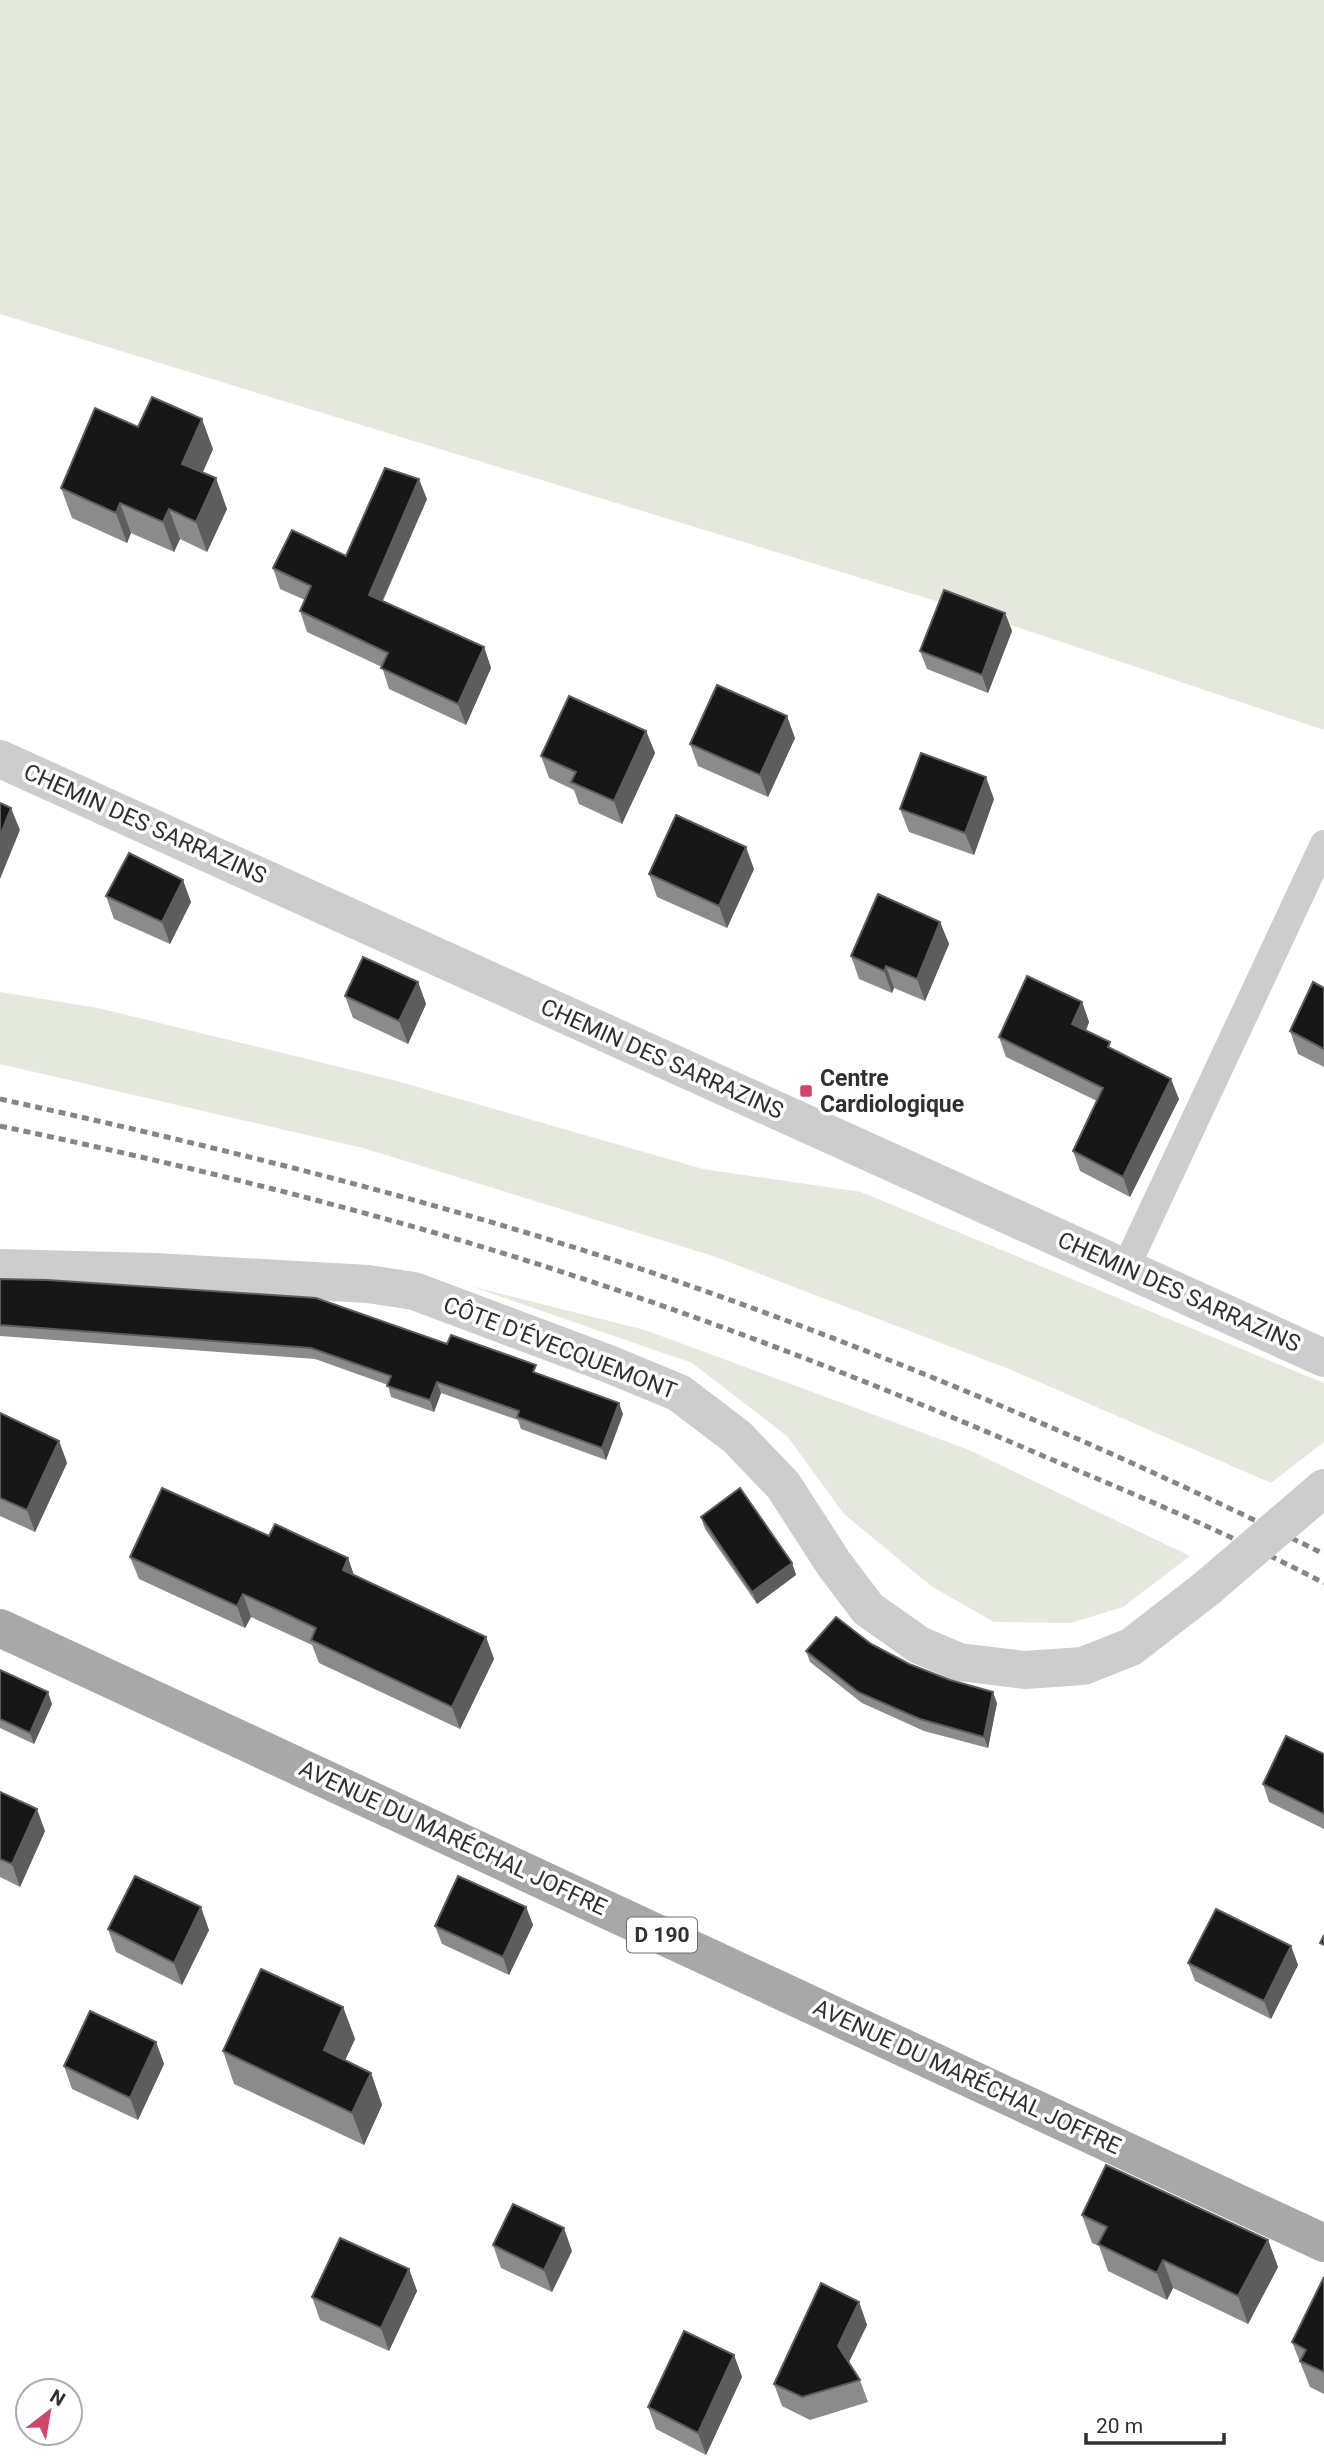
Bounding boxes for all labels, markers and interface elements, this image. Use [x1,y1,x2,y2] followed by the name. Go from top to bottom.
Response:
[20,758,270,890] street label: CHEMIN DES SARRAZINS
[537,993,787,1125] street label: CHEMIN DES SARRAZINS
[820,1065,964,1118] place label: Centre Cardiologique
[798,1083,814,1099] marker: Centre Cardiologique
[1054,1226,1304,1358] street label: CHEMIN DES SARRAZINS
[440,1290,681,1405] street label: CÔTE D'ÉVECQUEMONT
[295,1754,611,1921] street label: AVENUE DU MARÉCHAL JOFFRE
[627,1918,697,1952] road number: D 190
[809,1993,1125,2160] street label: AVENUE DU MARÉCHAL JOFFRE
[14,2377,84,2447] north arrow
[46,2385,69,2411] text: N
[1086,2402,1224,2446] scale bar
[1096,2414,1143,2438] text: 20 m

